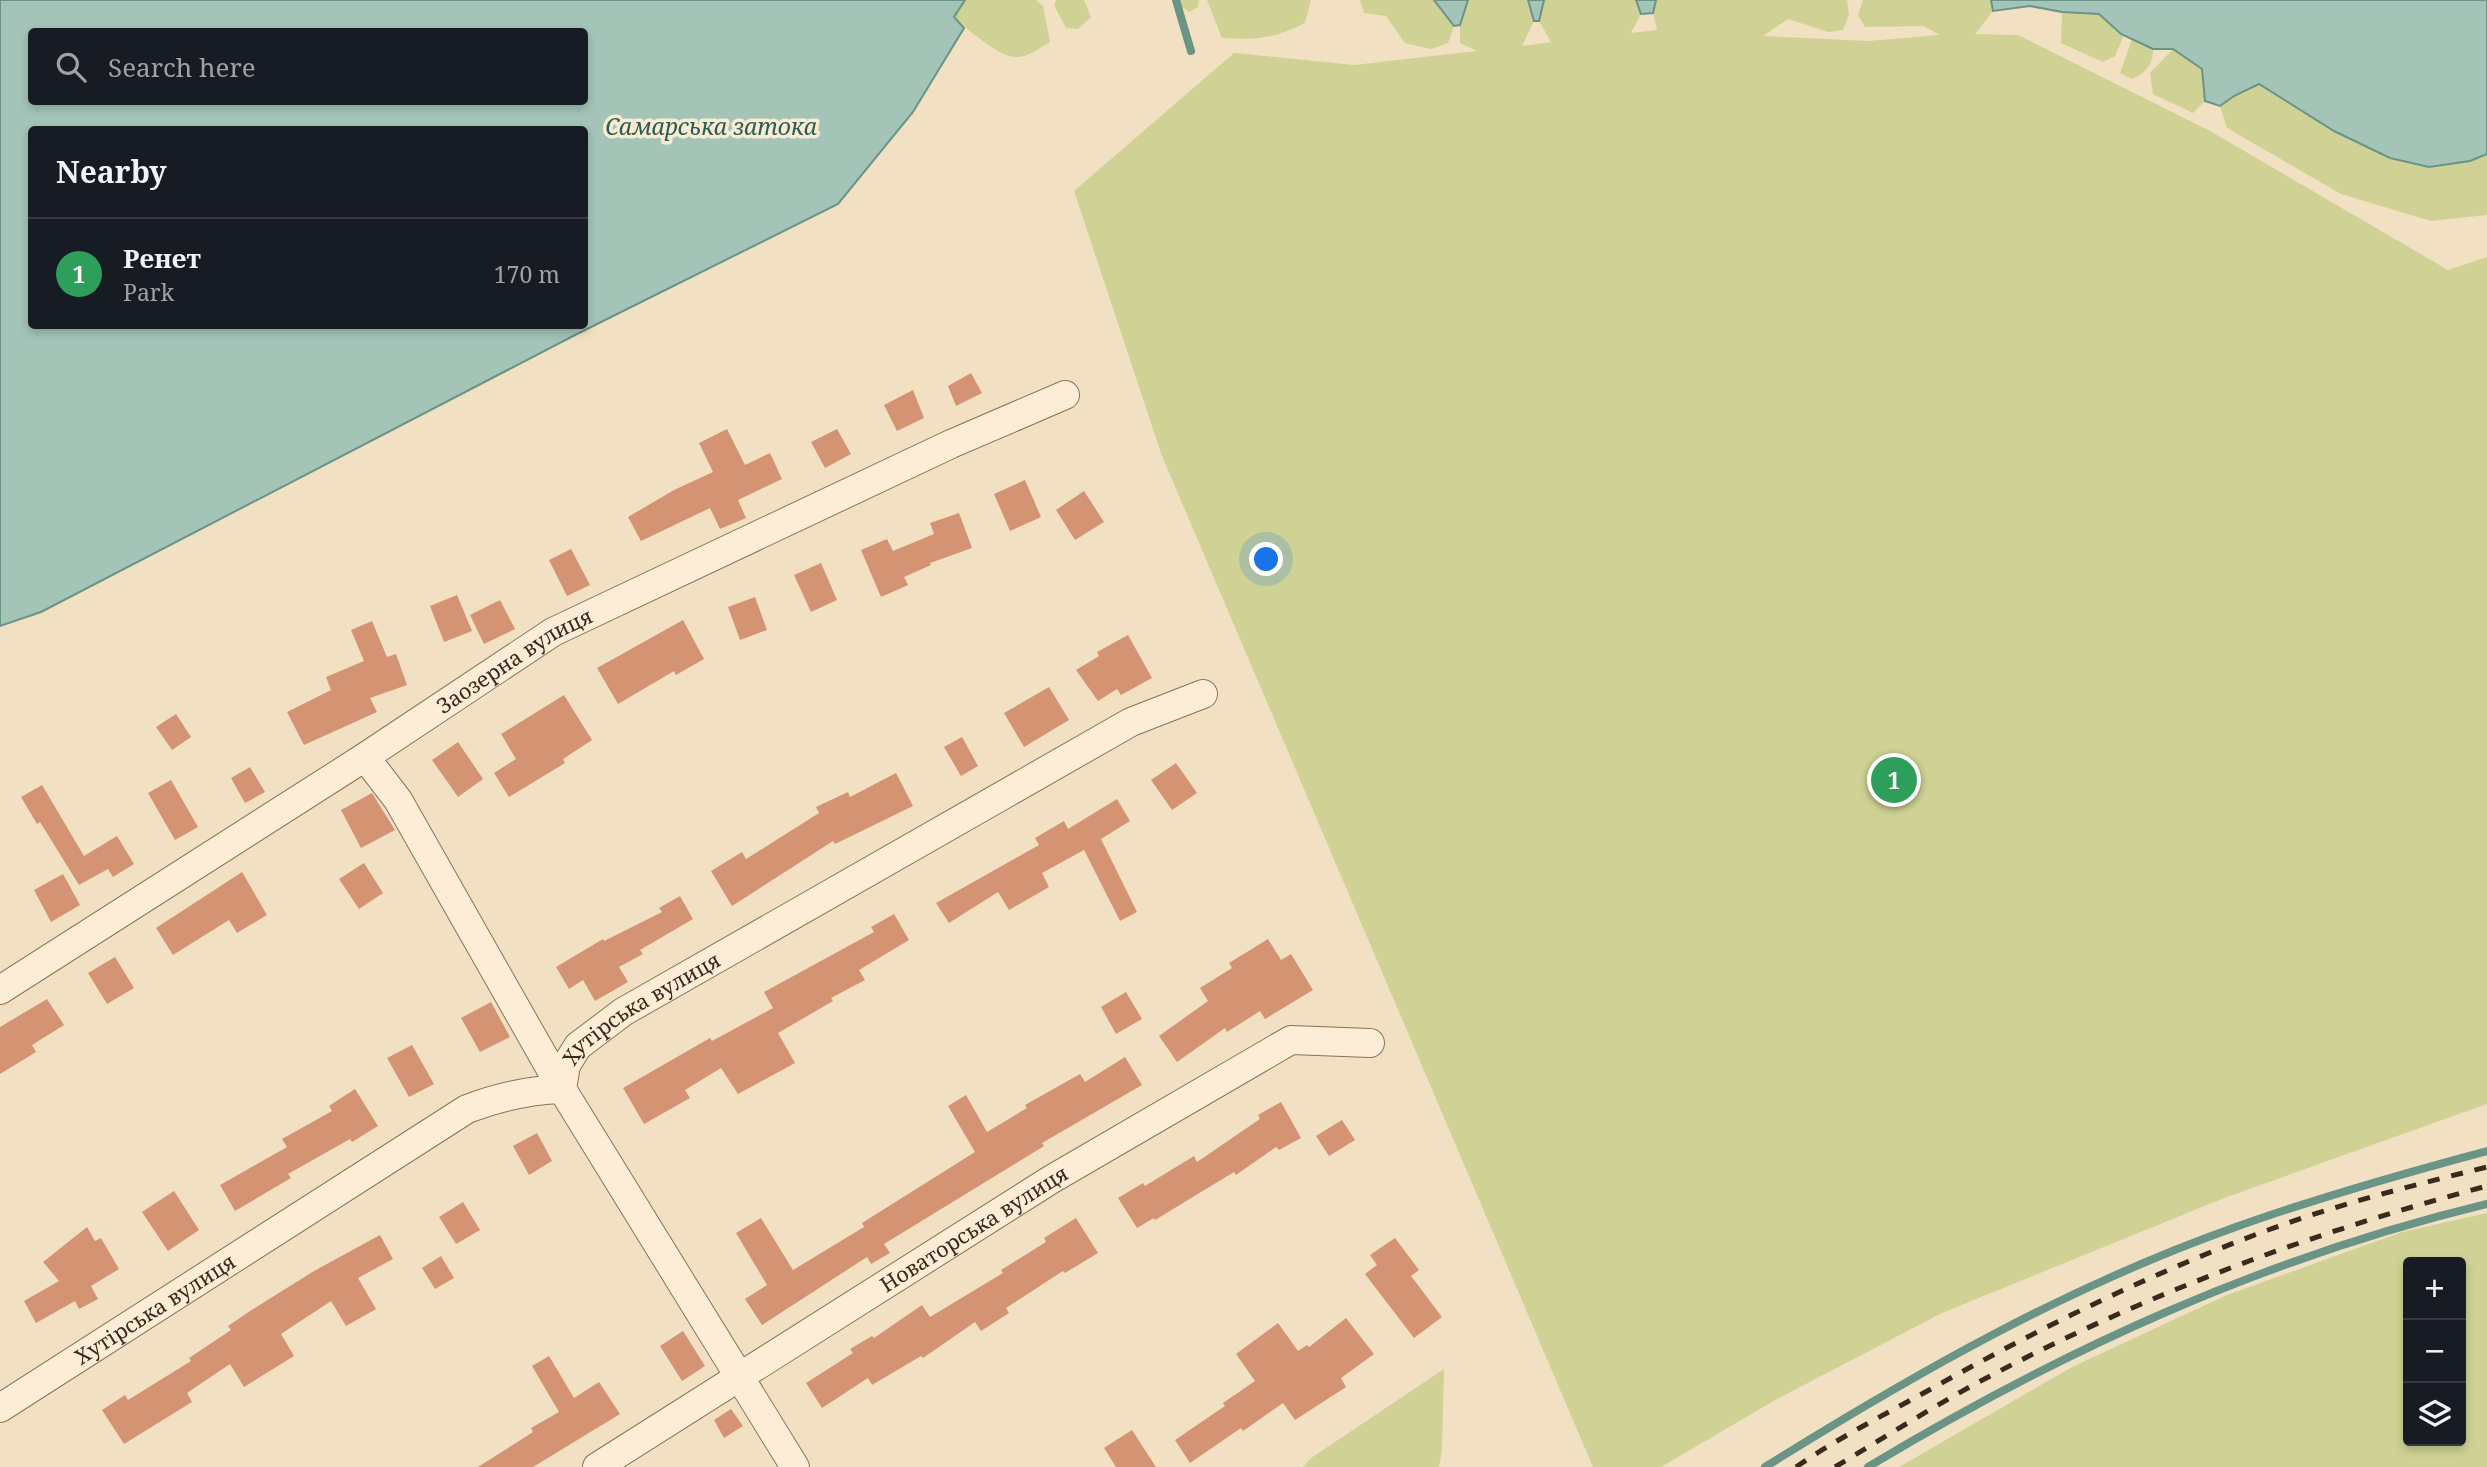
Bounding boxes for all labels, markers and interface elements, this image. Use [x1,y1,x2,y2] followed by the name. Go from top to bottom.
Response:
[28,28,588,105] search box
[52,48,90,86] icon: search
[108,49,256,85] text: Search here
[605,110,817,142] water label: Самарська затока
[56,151,167,192] text: Nearby
[123,240,201,276] text: Ренет
[73,258,86,290] text: 1
[494,258,560,290] text: 170 m
[123,276,174,308] text: Park
[1249,542,1283,576] your location
[431,601,597,720] street label: Заозерна вулиця
[1871,754,1917,806] pin: 1
[556,945,725,1070] street label: Хутірська вулиця
[875,1159,1073,1298] street label: Новаторська вулиця
[69,1247,241,1371] street label: Хутірська вулиця
[2403,1257,2466,1446] map controls
[2403,1257,2466,1320] button: +
[2403,1320,2466,1383] button: −
[2403,1383,2466,1446] button: layers

